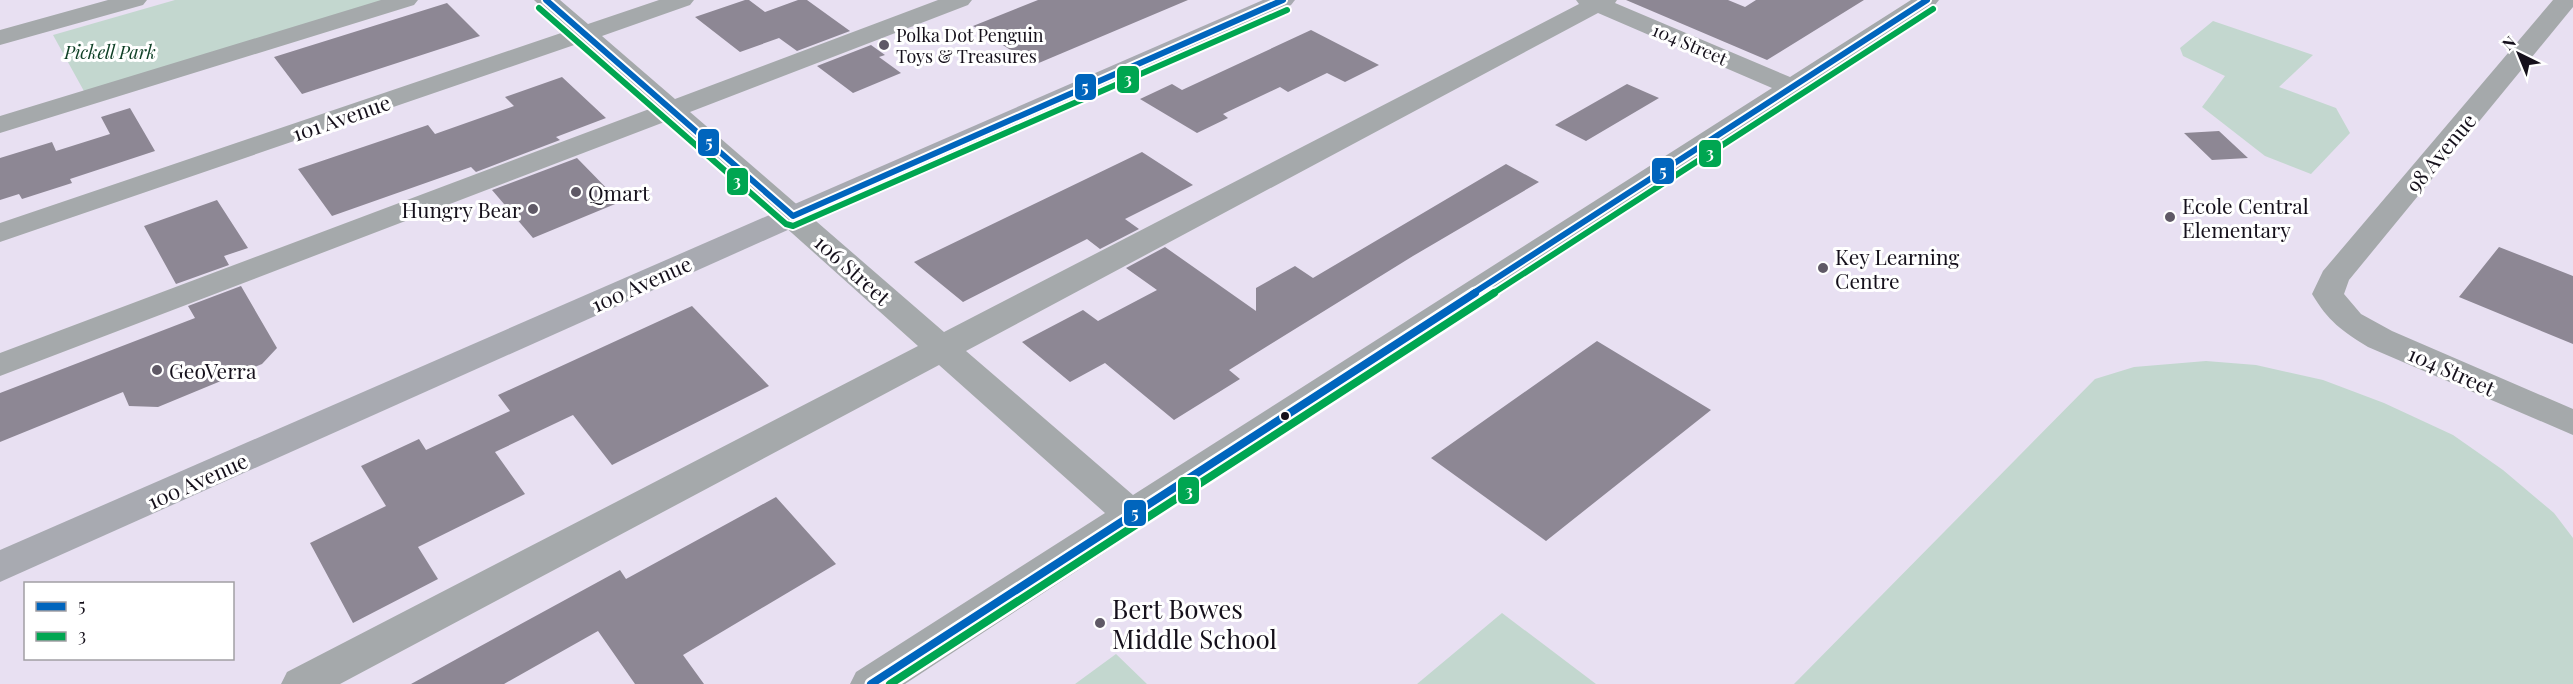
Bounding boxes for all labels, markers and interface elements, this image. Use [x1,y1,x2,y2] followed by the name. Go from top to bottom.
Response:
[1649,17,1732,71] street label: 104 Street
[896,23,1044,68] place label: Polka Dot Penguin Toys & Treasures
[2489,24,2549,84] north arrow
[2497,31,2520,54] text: N
[877,38,891,52] marker: Polka Dot Penguin Toys & Treasures
[63,40,156,64] park label: Pickell Park
[1116,65,1140,94] line badge: 3
[1124,68,1132,89] text: 3
[1074,73,1097,101] line badge: 5
[1081,76,1089,97] text: 5
[288,87,394,147] street label: 101 Avenue
[2399,106,2481,198] street label: 98 Avenue
[697,128,720,157] line badge: 5
[705,131,713,152] text: 5
[1698,139,1722,168] line badge: 3
[1706,142,1714,163] text: 3
[1651,157,1675,185] line badge: 5
[1659,160,1667,181] text: 5
[726,167,749,196] line badge: 3
[733,170,741,191] text: 3
[588,178,650,206] place label: Qmart
[569,185,583,199] marker: Qmart
[2182,191,2309,243] place label: Ecole Central Elementary
[402,195,522,223] place label: Hungry Bear
[526,202,540,216] marker: Hungry Bear
[2163,210,2177,224] marker: Ecole Central Elementary
[809,228,897,311] street label: 106 Street
[1835,242,1959,294] place label: Key Learning Centre
[587,248,695,318] street label: 100 Avenue
[1816,261,1830,275] marker: Key Learning Centre
[2404,338,2500,402] street label: 104 Street
[169,356,257,384] place label: GeoVerra
[150,363,164,377] marker: GeoVerra
[1279,410,1291,422] unlabelled marker
[143,445,251,515] street label: 100 Avenue
[1177,476,1200,505] line badge: 3
[1185,480,1193,501] text: 3
[1123,499,1147,527] line badge: 5
[1131,502,1139,523] text: 5
[24,582,234,660] legend
[1112,591,1277,656] place label: Bert Bowes Middle School
[78,593,85,617] text: 5
[1093,616,1107,630] marker: Bert Bowes Middle School
[78,623,86,647] text: 3

